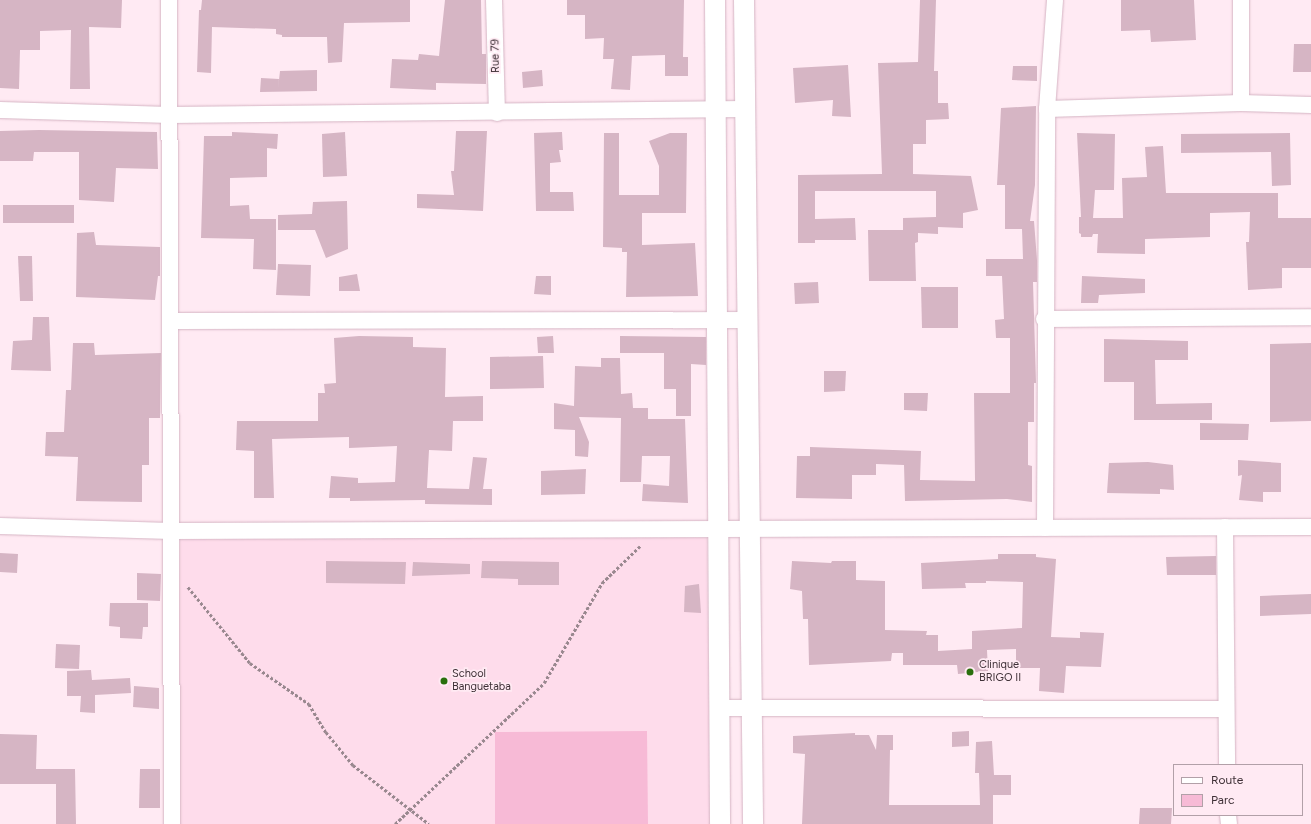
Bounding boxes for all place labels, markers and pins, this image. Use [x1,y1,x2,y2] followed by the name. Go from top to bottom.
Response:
[979,659,1021,685] place label: Clinique BRIGO II
[964,666,976,678] marker: Clinique BRIGO II
[452,668,511,694] place label: School Banguetaba
[439,676,449,686] marker: School Banguetaba

